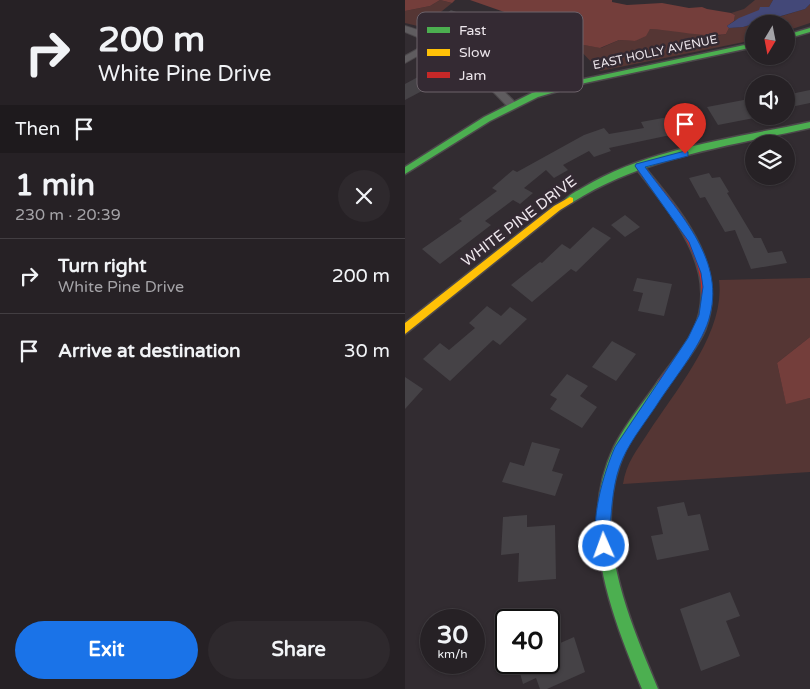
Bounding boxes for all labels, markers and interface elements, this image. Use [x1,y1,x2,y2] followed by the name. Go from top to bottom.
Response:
[417,12,583,92] legend
[745,15,795,65] north arrow
[745,15,795,185] map controls
[98,19,205,61] text: 200 m
[15,20,80,85] icon: right
[459,22,487,39] text: Fast
[591,32,719,72] street label: EAST HOLLY AVENUE
[459,44,491,61] text: Slow
[98,61,271,87] text: White Pine Drive
[459,67,486,84] text: Jam
[745,75,795,125] button: sound
[664,103,706,154] pin
[671,110,699,138] icon: arrive
[70,115,98,143] icon: arrive
[15,118,60,140] text: Then
[745,135,795,185] button: layers
[15,167,95,204] text: 1 min
[338,170,390,222] button: close
[458,172,580,270] street label: WHITE PINE DRIVE
[15,205,121,225] text: 230 m · 20:39
[58,255,146,277] text: Turn right
[15,262,43,290] icon: right
[332,265,390,287] text: 200 m
[58,277,184,297] text: White Pine Drive
[15,337,43,365] icon: arrive
[58,340,241,362] text: Arrive at destination
[344,340,390,362] text: 30 m
[577,519,629,571] position arrow
[495,609,560,674] speed limit sign: 40
[437,620,468,650] text: 30
[15,621,198,679] button: Exit
[208,621,390,679] button: Share
[437,647,468,661] text: km/h

